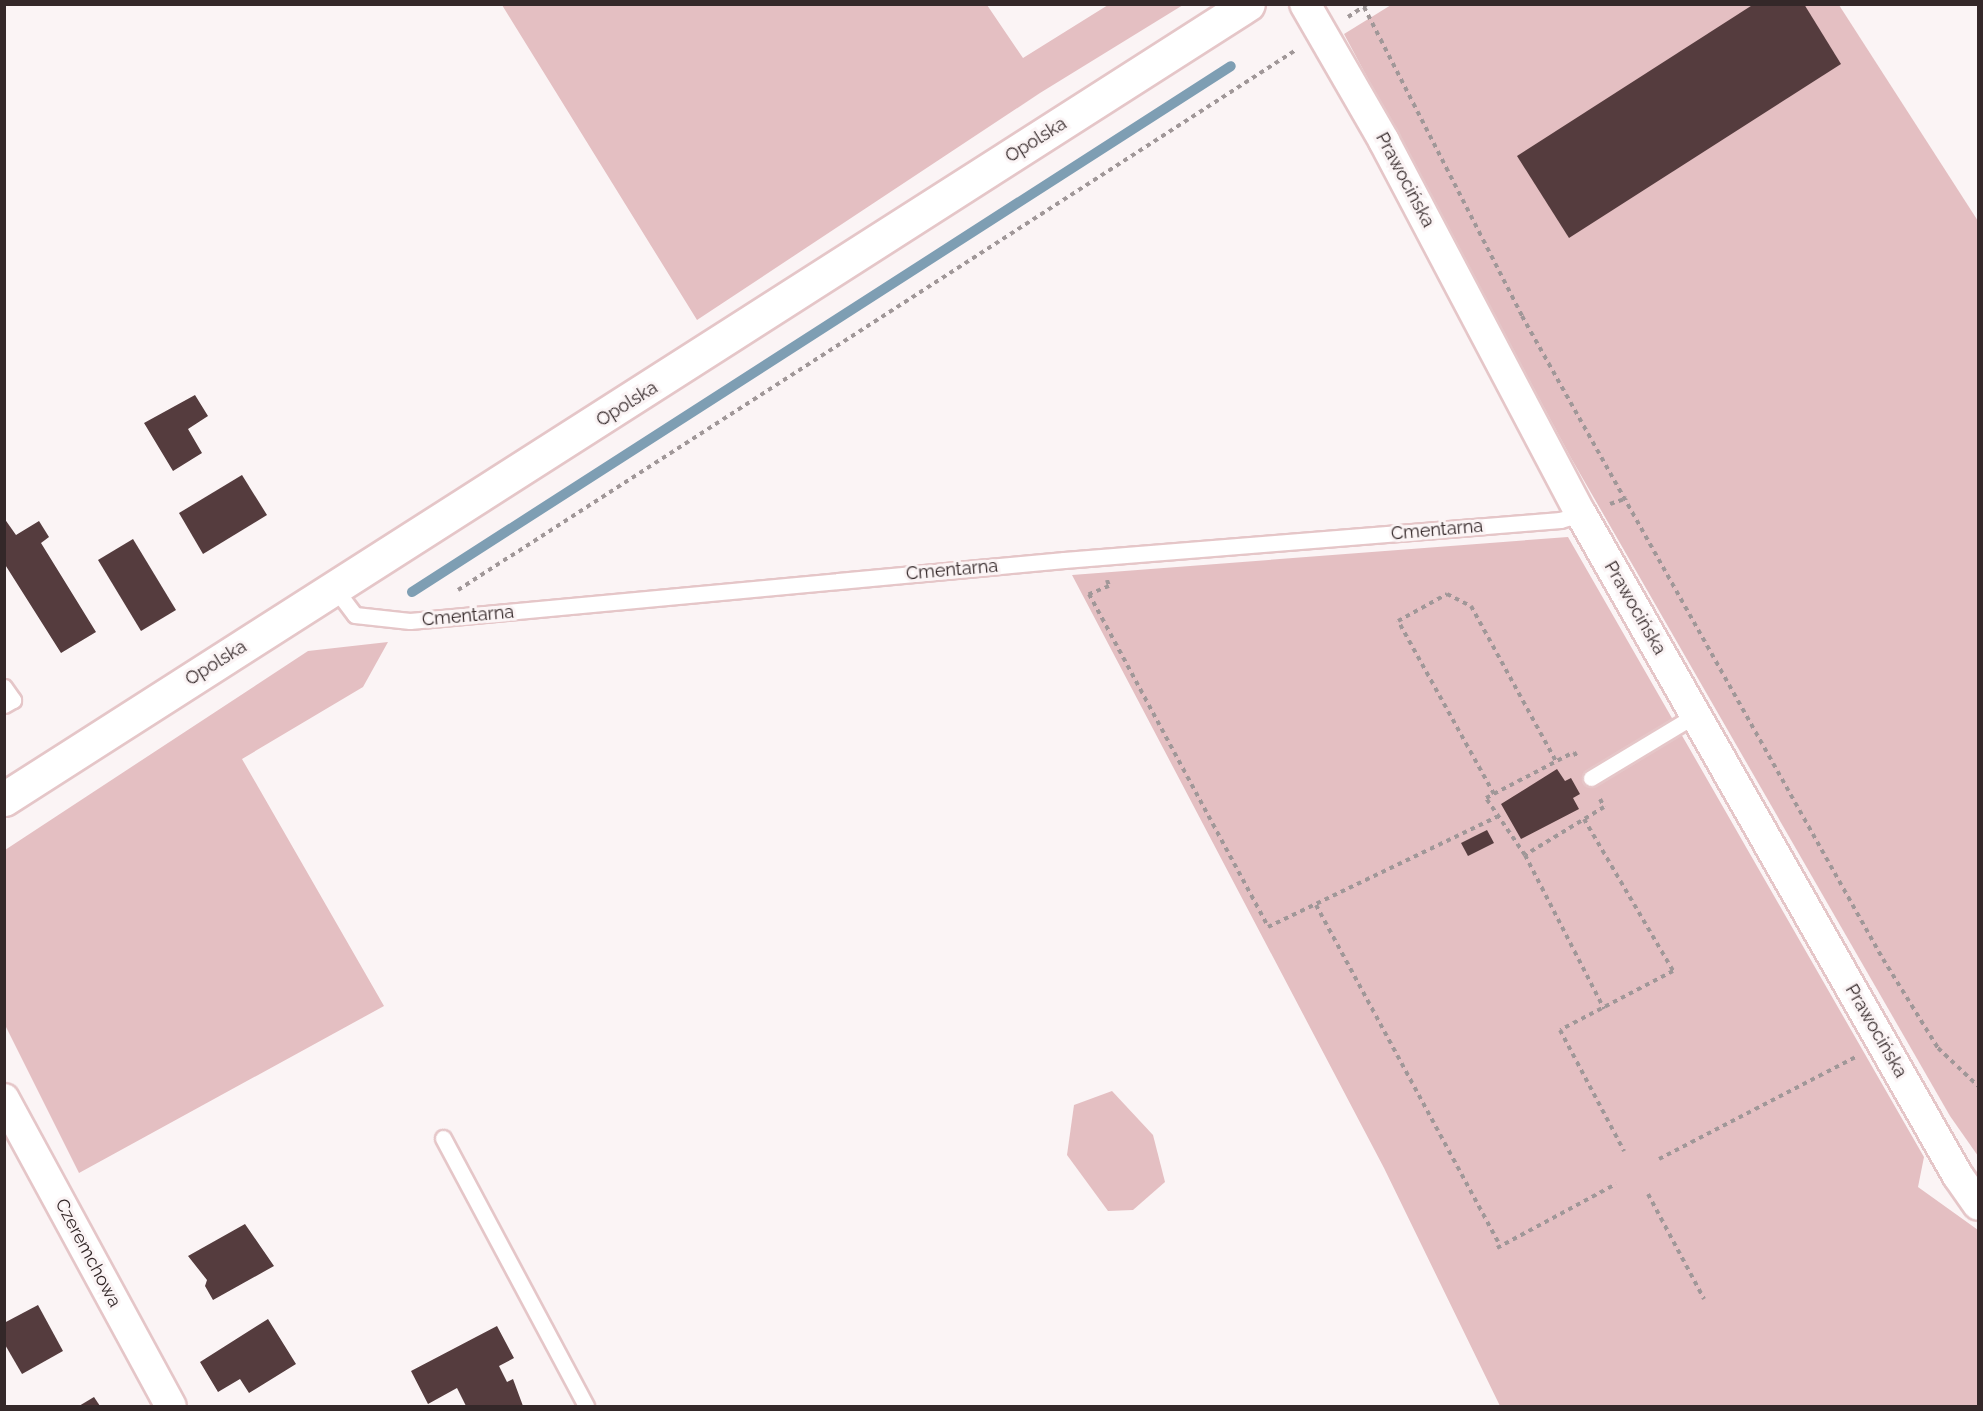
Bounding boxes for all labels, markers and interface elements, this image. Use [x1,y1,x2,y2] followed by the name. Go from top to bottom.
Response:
[1001,113,1071,167] street label: Opolska
[1371,129,1439,231] street label: Prawocińska
[592,377,662,431] street label: Opolska
[1390,515,1484,545] street label: Cmentarna
[905,555,999,585] street label: Cmentarna
[1600,557,1670,659] street label: Prawocińska
[421,601,515,631] street label: Cmentarna
[181,636,251,690] street label: Opolska
[1841,980,1911,1082] street label: Prawocińska
[50,1195,126,1311] street label: Czeremchowa

